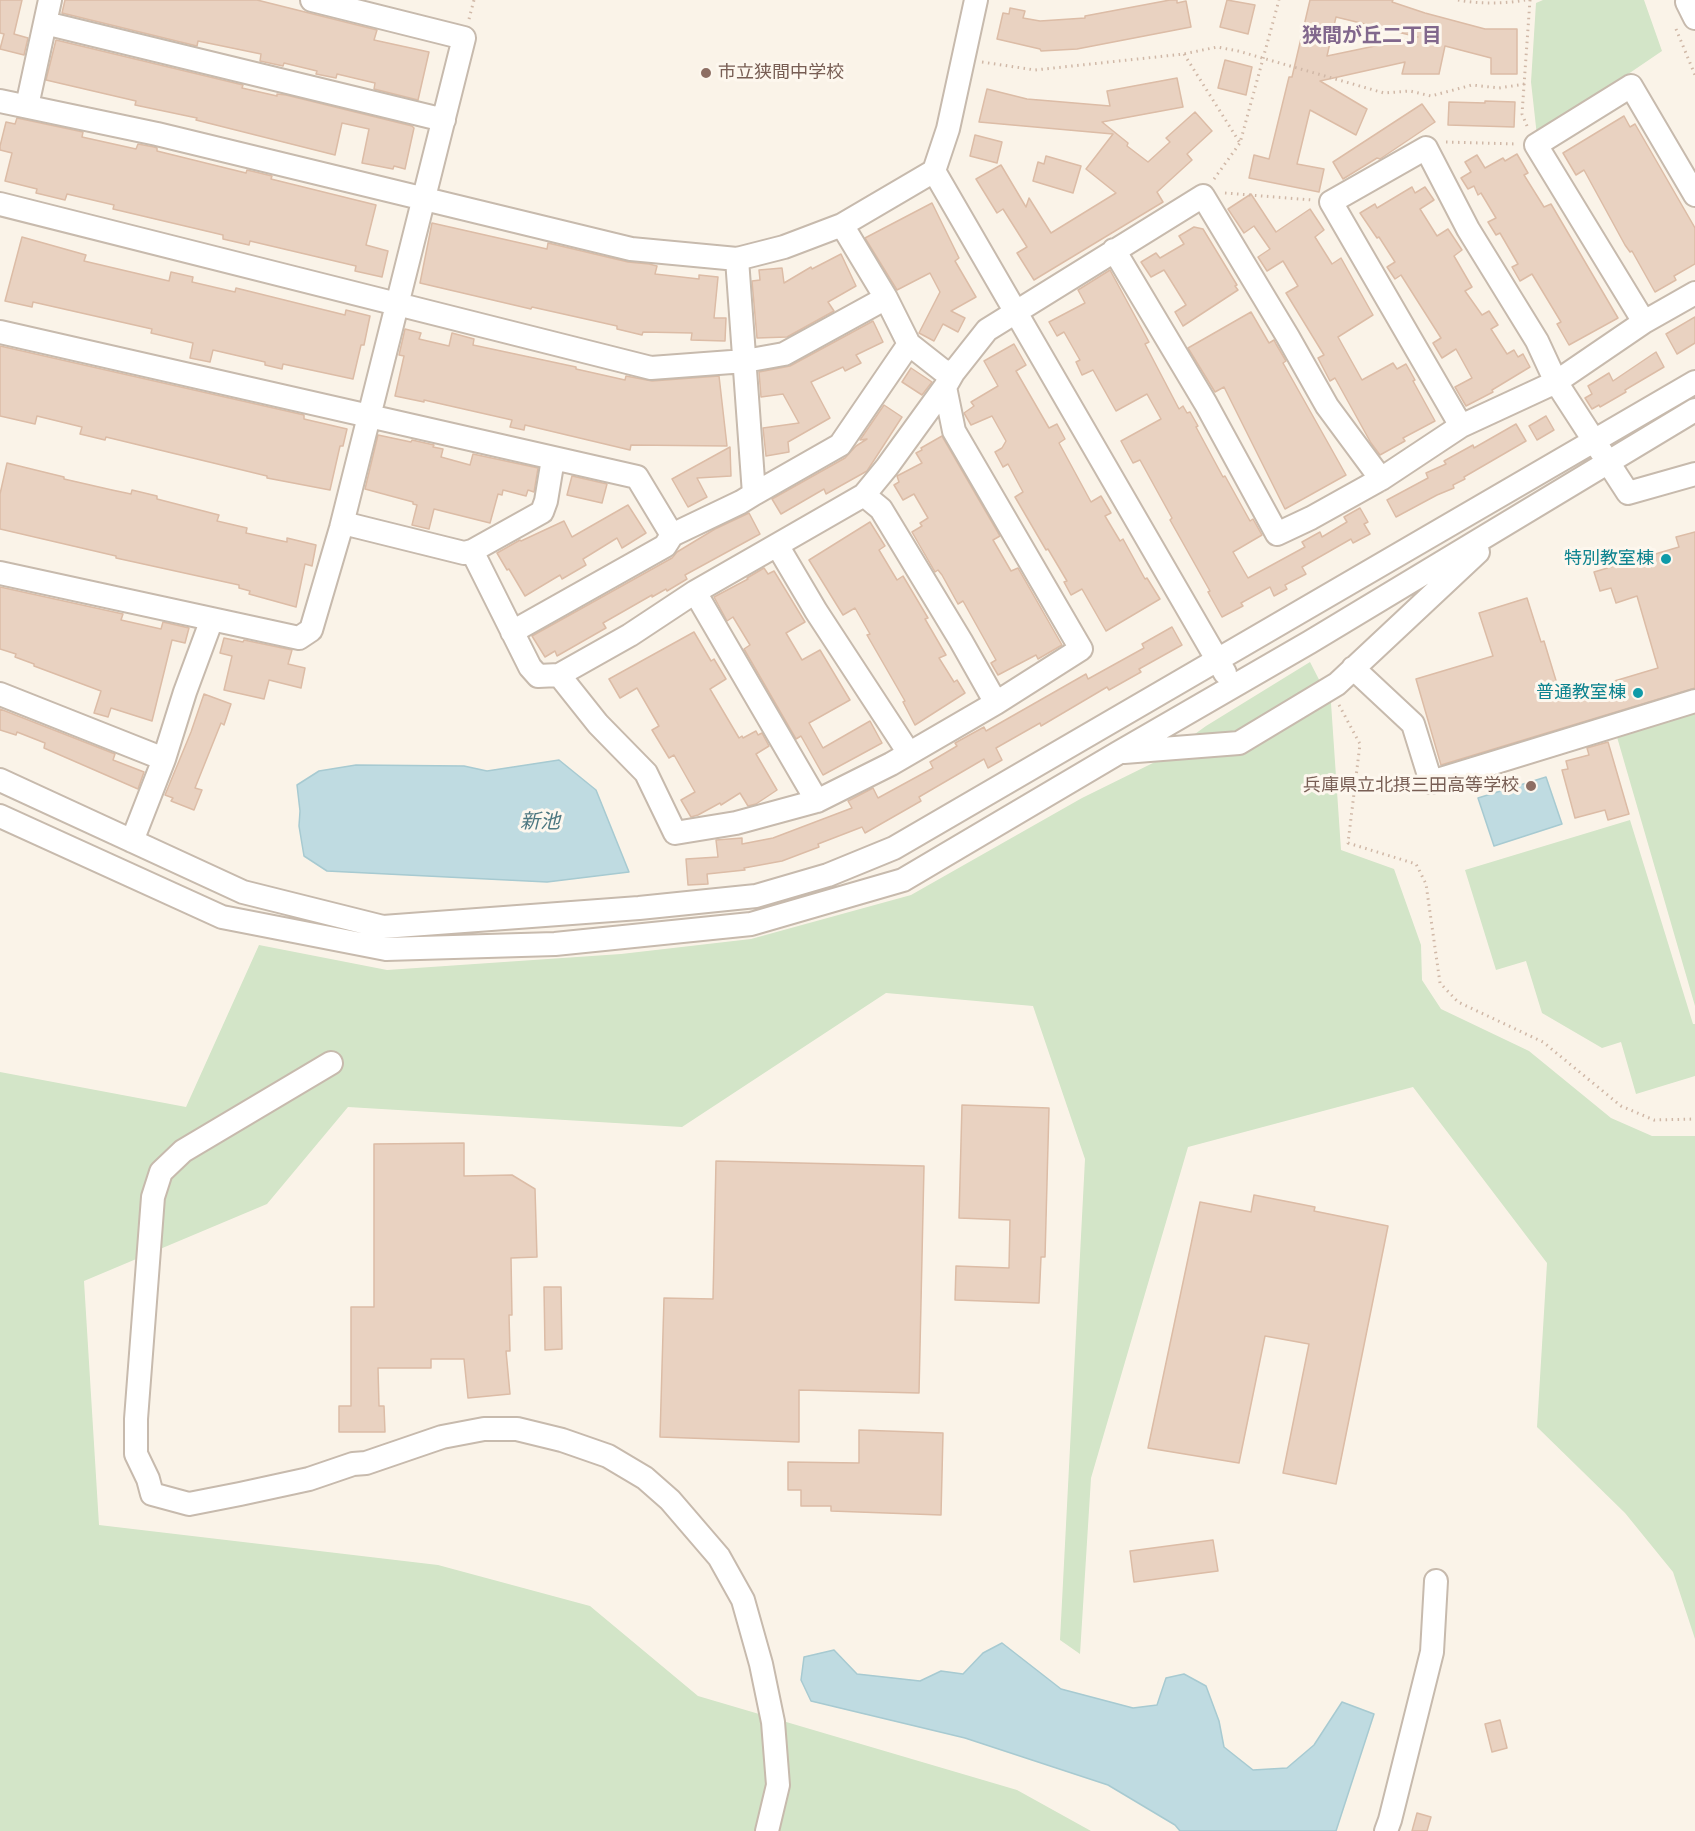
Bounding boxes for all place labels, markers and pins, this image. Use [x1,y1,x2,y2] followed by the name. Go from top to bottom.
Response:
[718,62,844,84] place label: 市立狭間中学校
[699,66,713,80] marker: 市立狭間中学校
[1564,548,1654,570] place label: 特別教室棟
[1659,552,1673,566] marker: 特別教室棟
[1536,682,1626,704] place label: 普通教室棟
[1631,686,1645,700] marker: 普通教室棟
[1303,775,1519,797] place label: 兵庫県立北摂三田高等学校
[1524,779,1538,793] marker: 兵庫県立北摂三田高等学校

